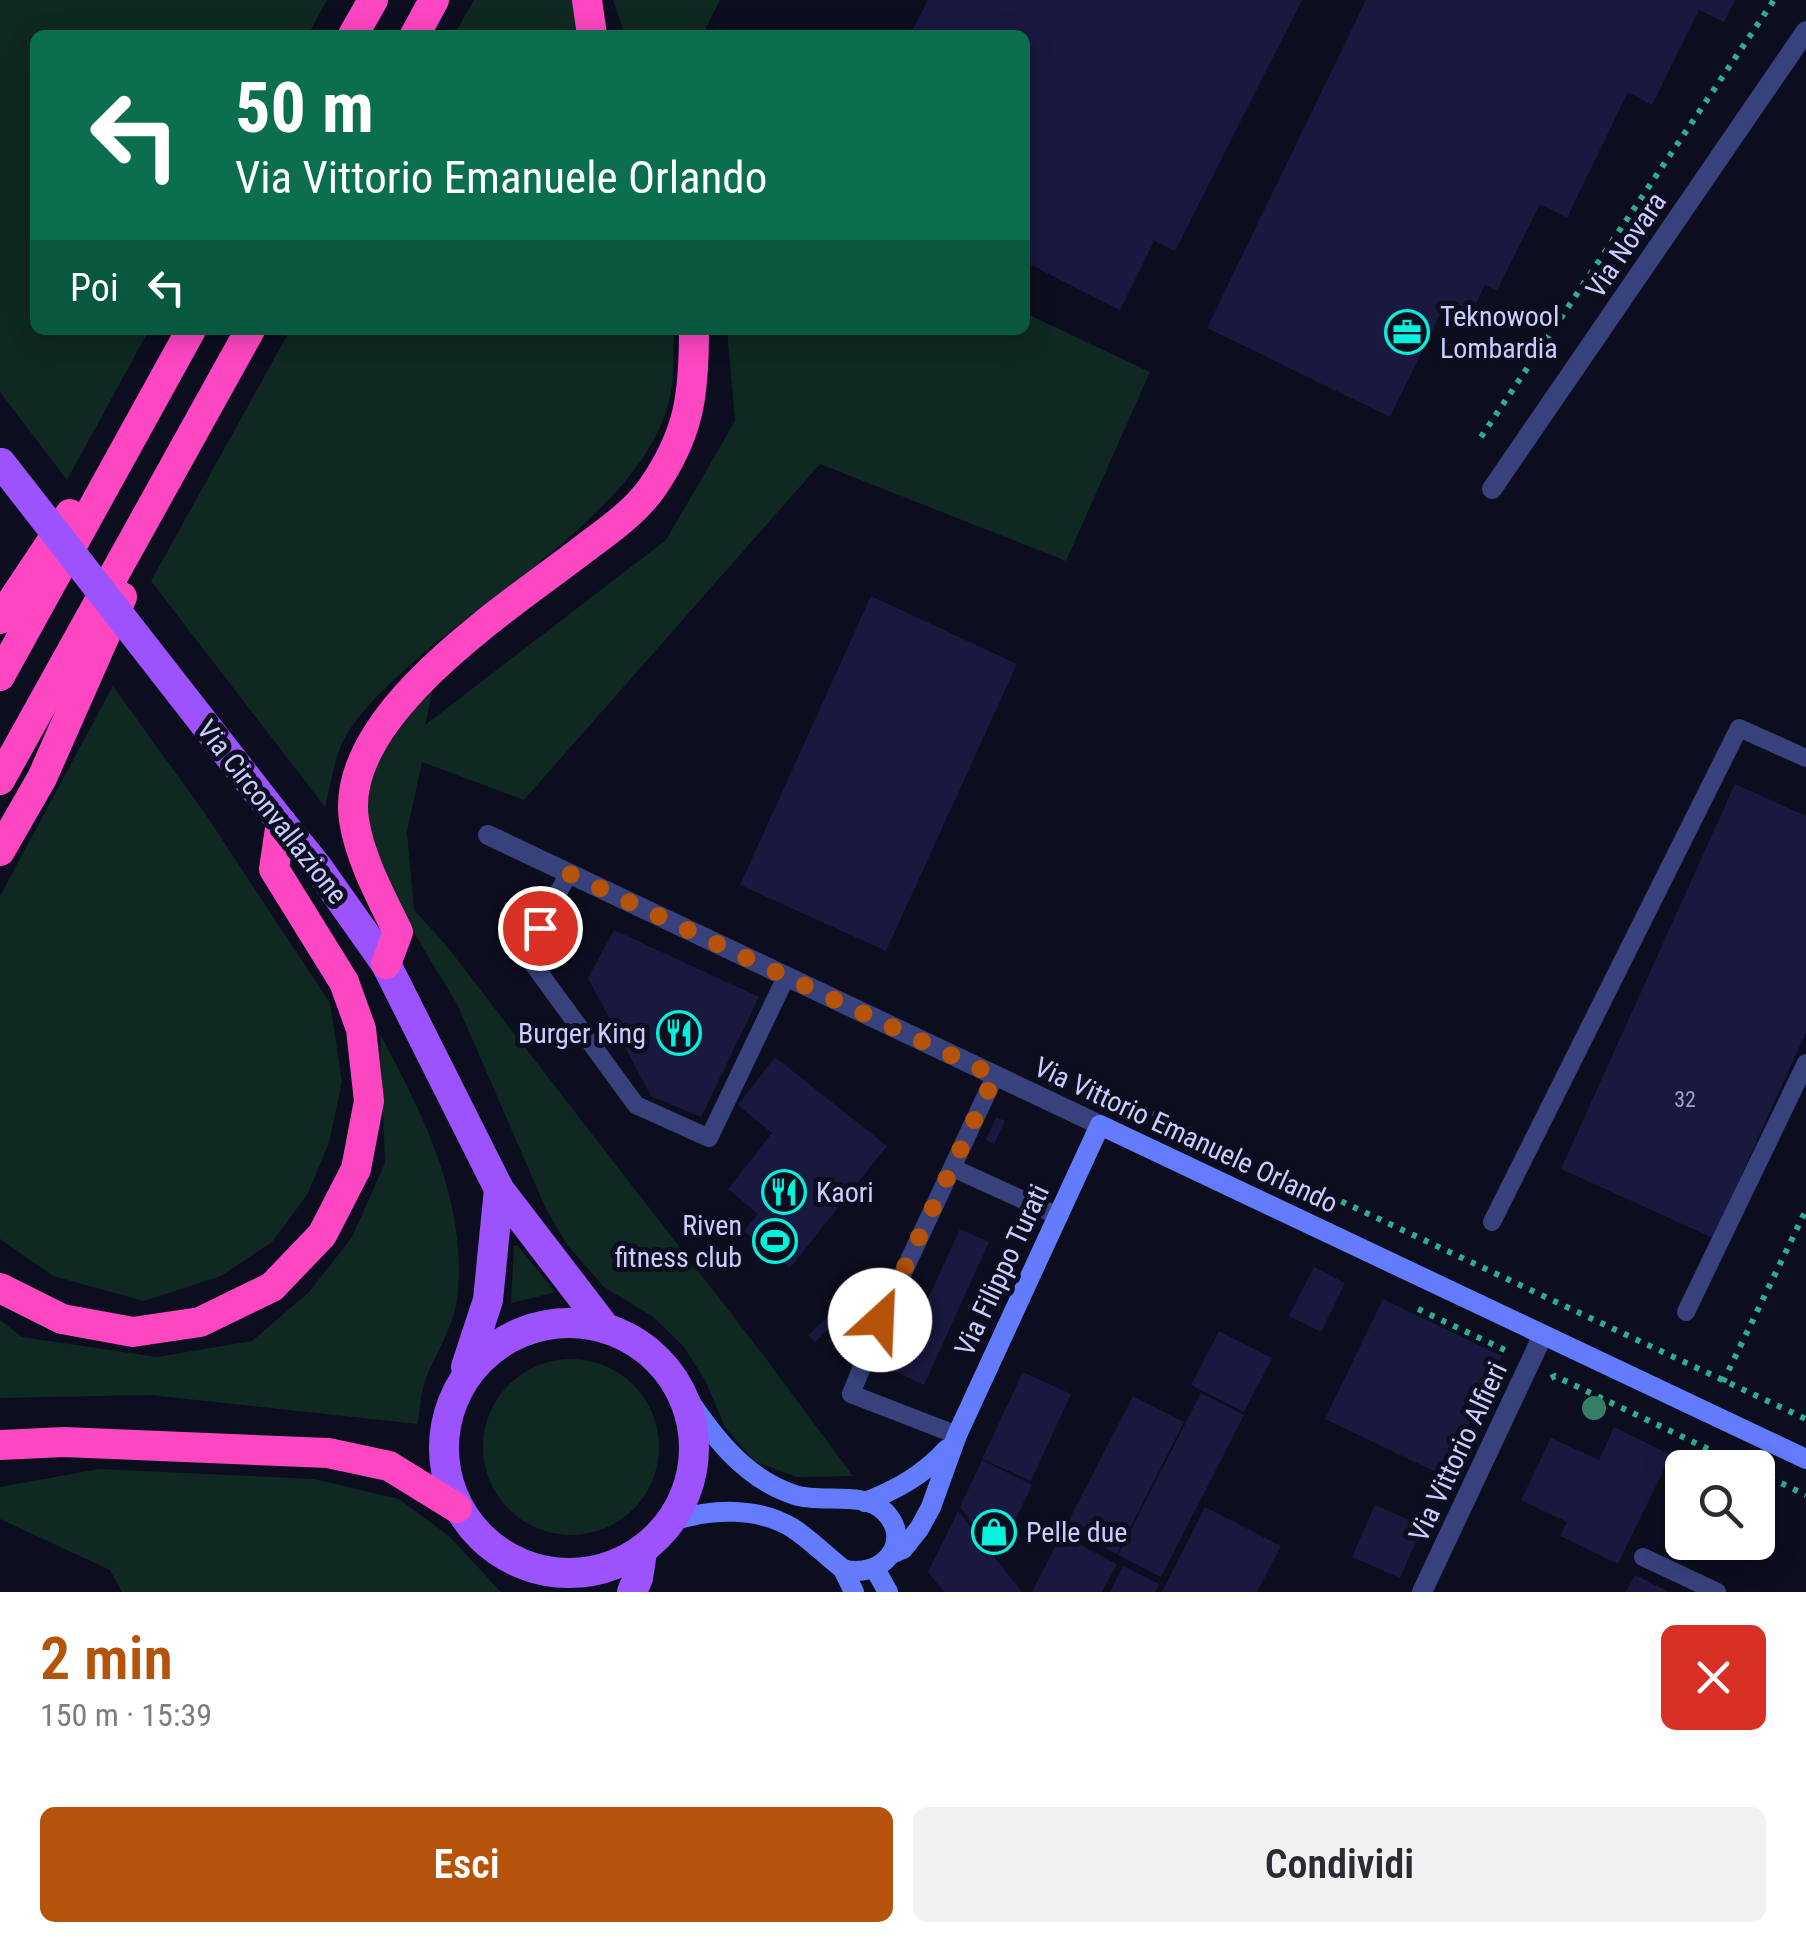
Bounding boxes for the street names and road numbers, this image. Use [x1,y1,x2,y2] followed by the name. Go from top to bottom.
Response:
[1579,186,1673,304] street label: Via Novara
[190,714,354,910] street label: Via Circonvallazione
[1029,1050,1343,1220] street label: Via Vittorio Emanuele Orlando
[948,1179,1056,1361] street label: Via Filippo Turati
[1402,1357,1514,1547] street label: Via Vittorio Alfieri

